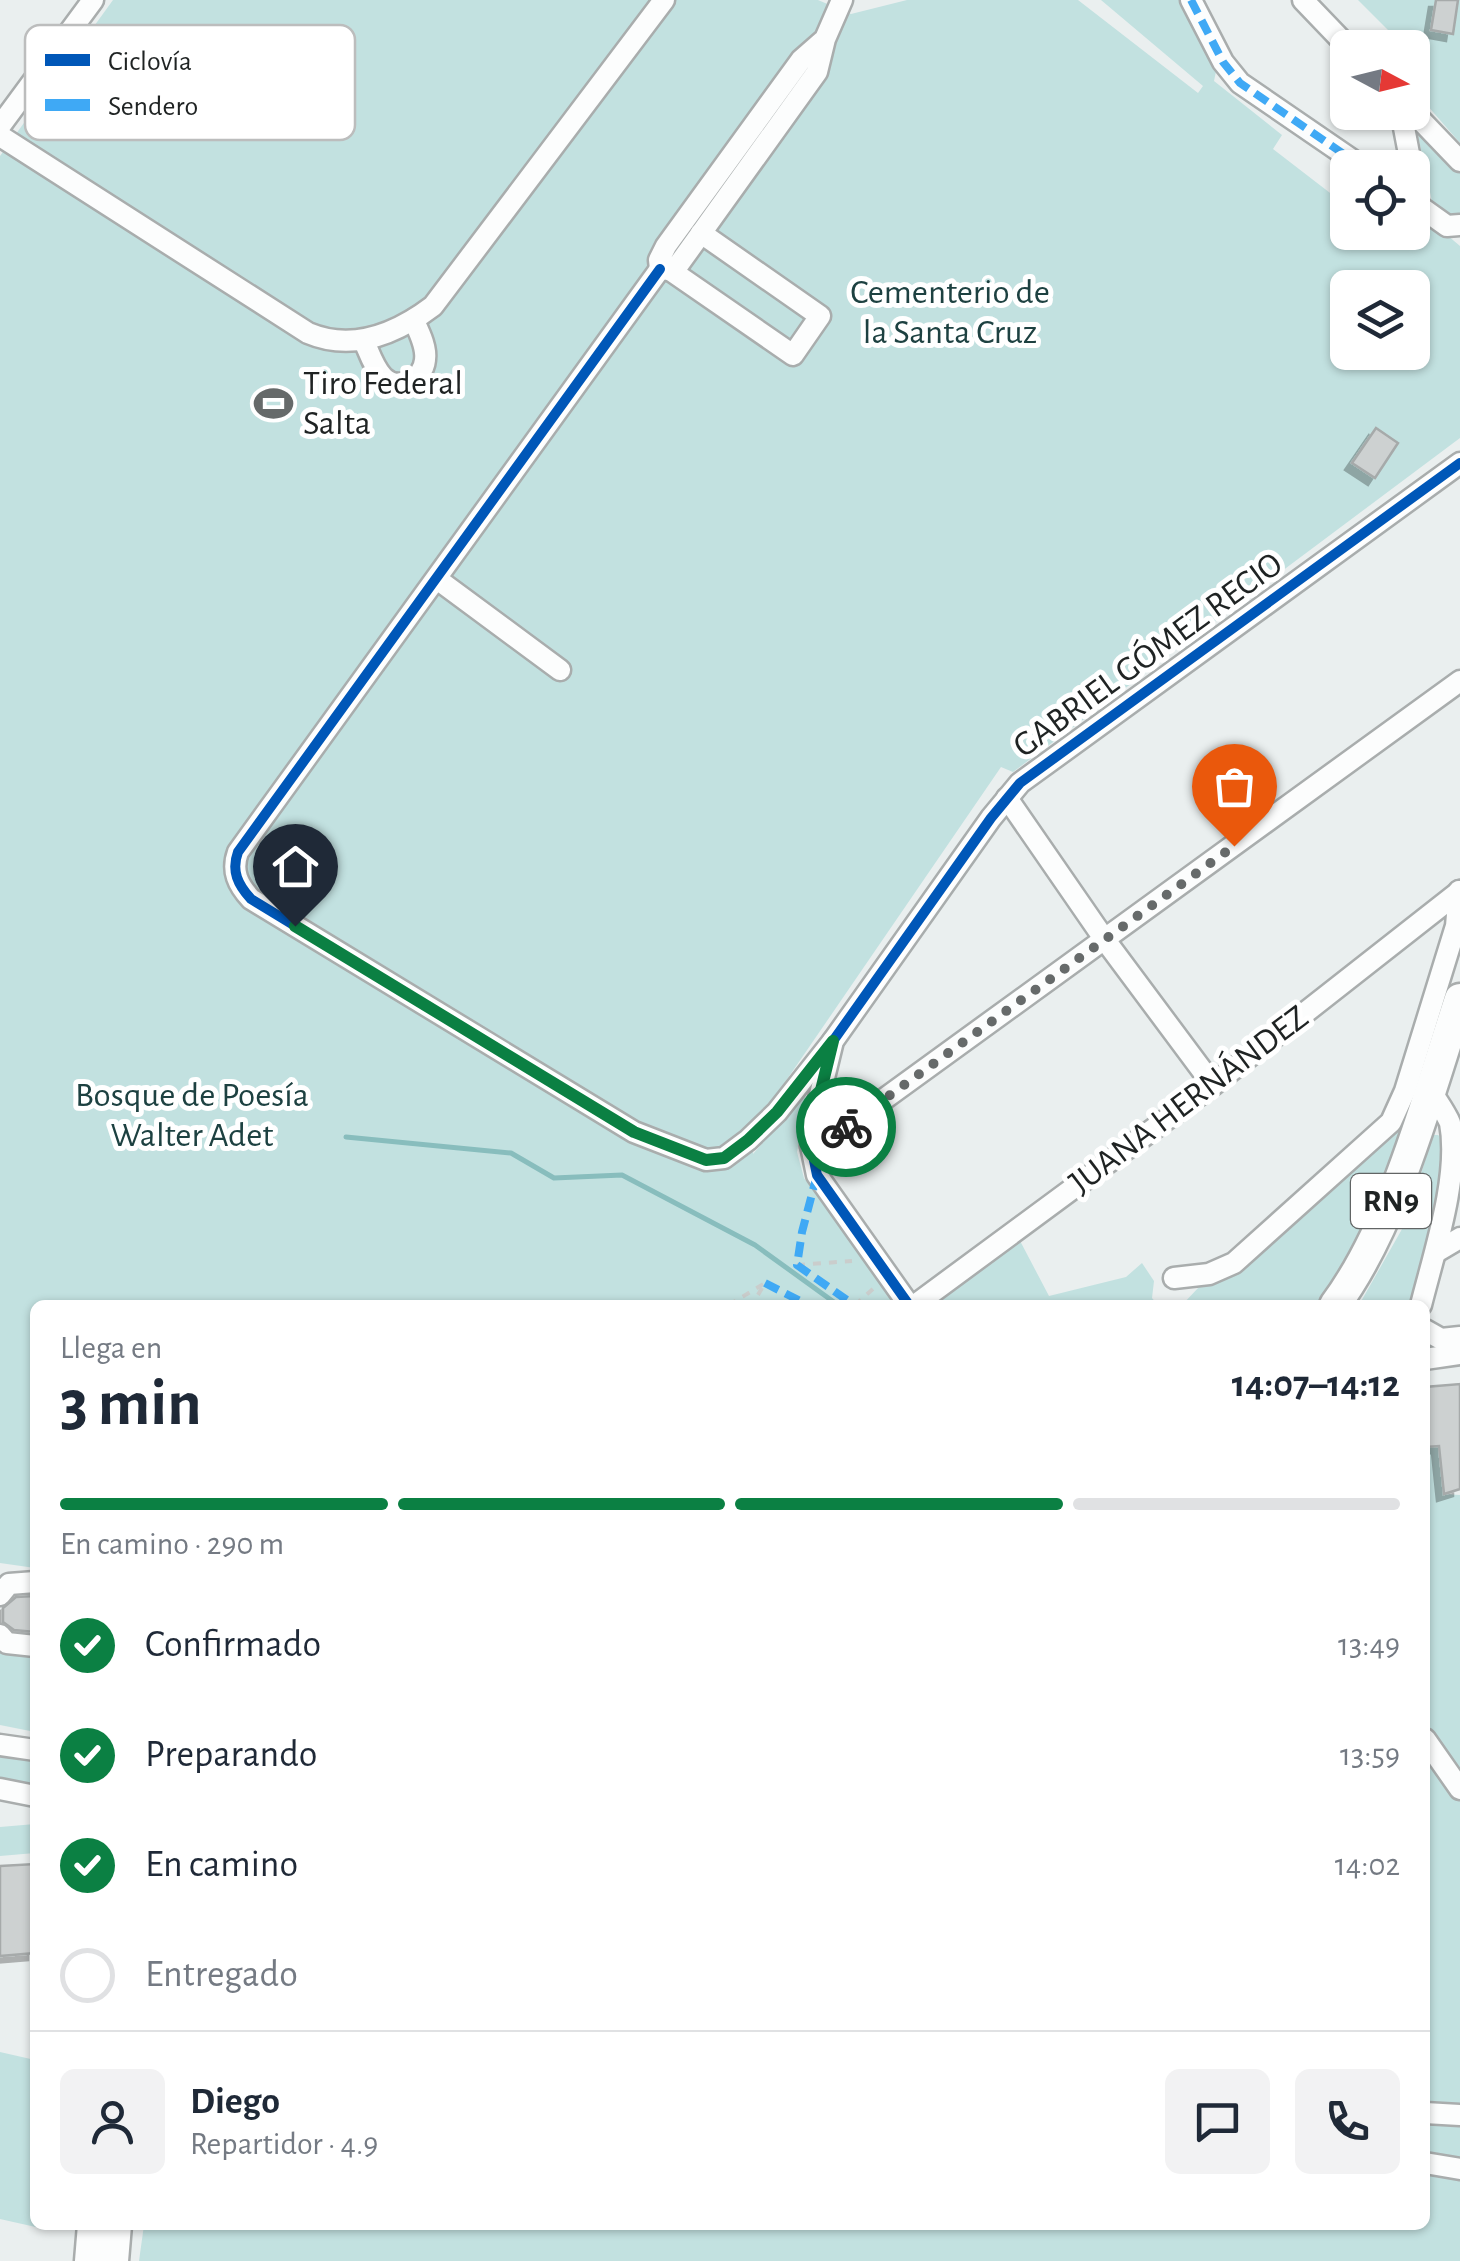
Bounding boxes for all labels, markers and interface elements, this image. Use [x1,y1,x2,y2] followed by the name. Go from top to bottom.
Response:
[25,25,355,140] legend
[1330,30,1430,130] north arrow
[1330,30,1430,370] map controls
[108,48,192,76] text: Ciclovía
[108,93,198,121] text: Sendero
[1330,150,1430,250] button: locate
[1330,270,1430,370] button: layers
[850,275,1050,350] park label: Cementerio de la Santa Cruz
[303,366,463,441] place label: Tiro Federal Salta
[252,382,294,424] sports icon: Tiro Federal Salta
[1006,544,1289,764] street label: GABRIEL GÓMEZ RECIO
[1192,744,1277,847] pin
[1207,759,1262,814] icon: bag
[253,824,338,927] pin
[268,839,323,894] icon: home
[1062,998,1315,1201] street label: JUANA HERNÁNDEZ
[796,1077,896,1177] courier
[75,1078,309,1153] park label: Bosque de Poesía Walter Adet
[819,1100,874,1155] icon: bike
[1351,1174,1431,1228] road number: RN9
[60,1332,162,1364] text: Llega en
[1232,1366,1400,1404] text: 14:07–14:12
[60,1372,202,1437] text: 3 min
[60,1528,284,1560] text: En camino · 290 m
[60,1618,115,1673] icon: check
[145,1626,321,1664] text: Confirmado
[1338,1629,1400,1661] text: 13:49
[60,1728,115,1783] icon: check
[145,1736,318,1774] text: Preparando
[1340,1739,1400,1771] text: 13:59
[60,1838,115,1893] icon: check
[145,1846,298,1884] text: En camino
[1335,1849,1400,1881] text: 14:02
[145,1956,298,1994] text: Entregado
[60,2069,165,2174] button: person
[1165,2069,1270,2174] button: chat
[1295,2069,1400,2174] button: phone
[190,2083,280,2121] text: Diego
[190,2128,378,2160] text: Repartidor · 4.9

